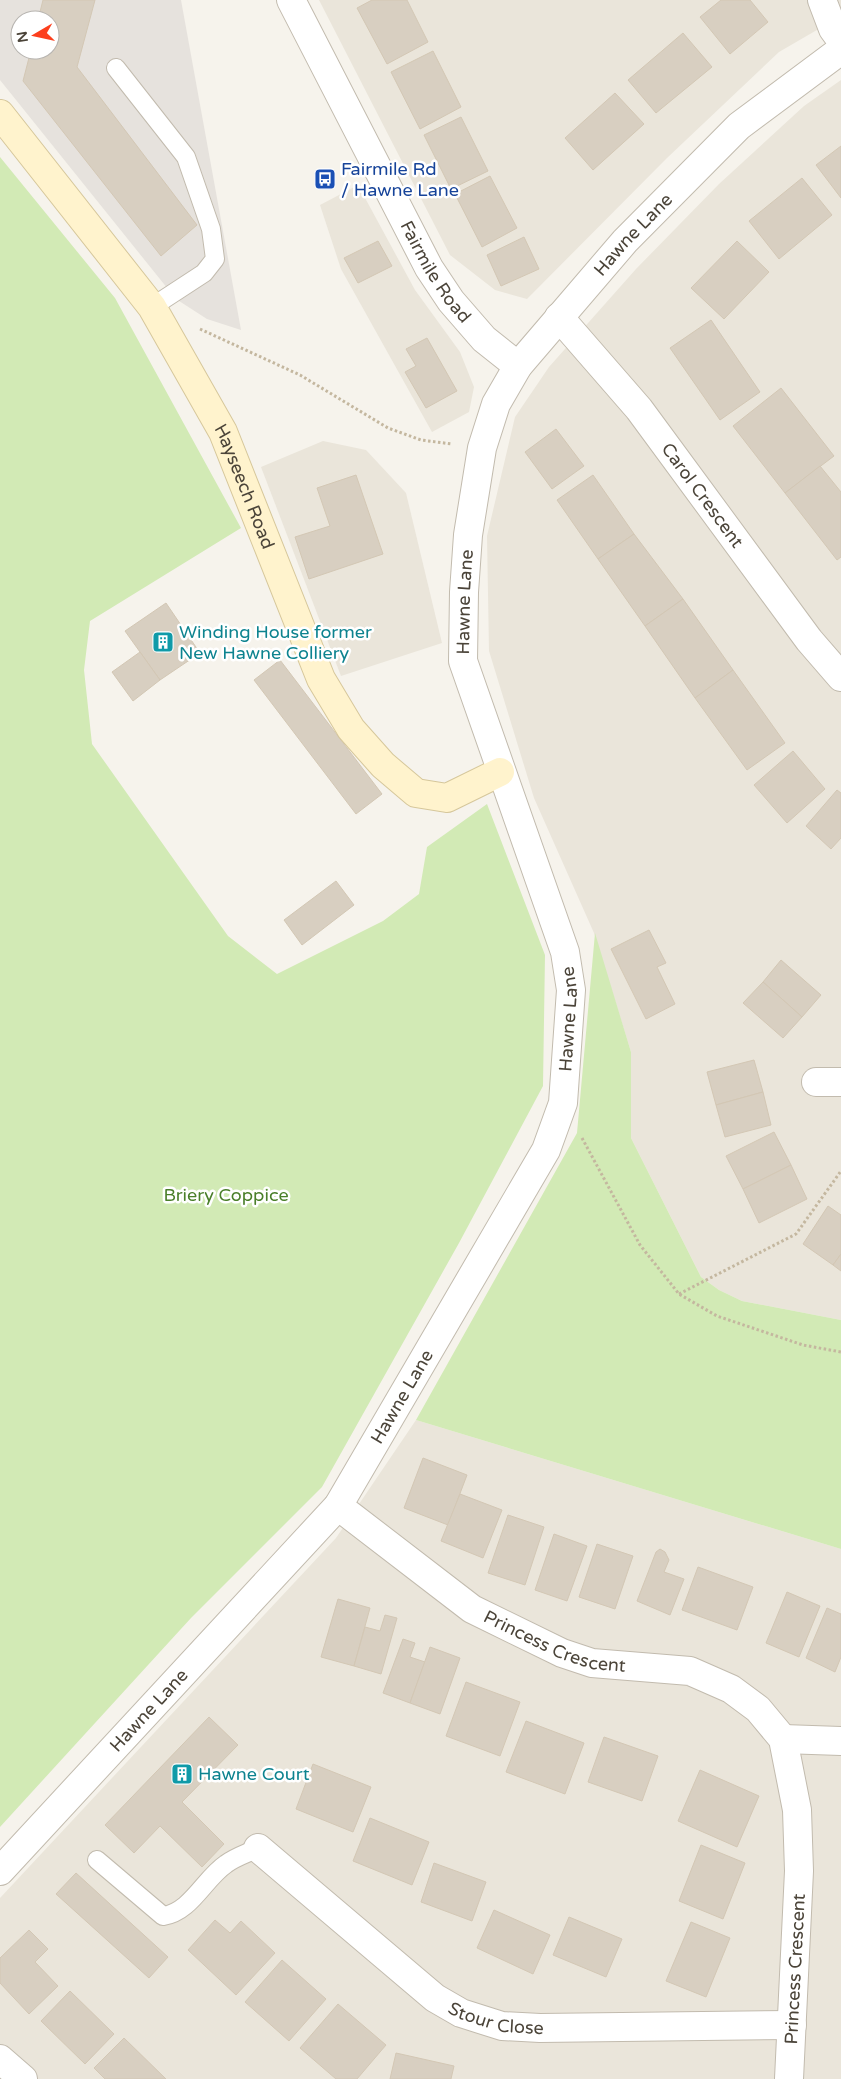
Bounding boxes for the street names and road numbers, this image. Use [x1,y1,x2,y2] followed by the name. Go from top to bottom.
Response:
[589,189,677,280] street label: Hawne Lane
[395,217,476,327] street label: Fairmile Road
[210,420,279,552] street label: Hayseech Road
[657,439,748,552] street label: Carol Crescent
[452,549,478,655] street label: Hawne Lane
[554,965,582,1072] street label: Hawne Lane
[366,1346,438,1448] street label: Hawne Lane
[480,1605,627,1677] street label: Princess Crescent
[105,1664,193,1756] street label: Hawne Lane
[780,1893,810,2045] street label: Princess Crescent
[444,1997,544,2039] street label: Stour Close

